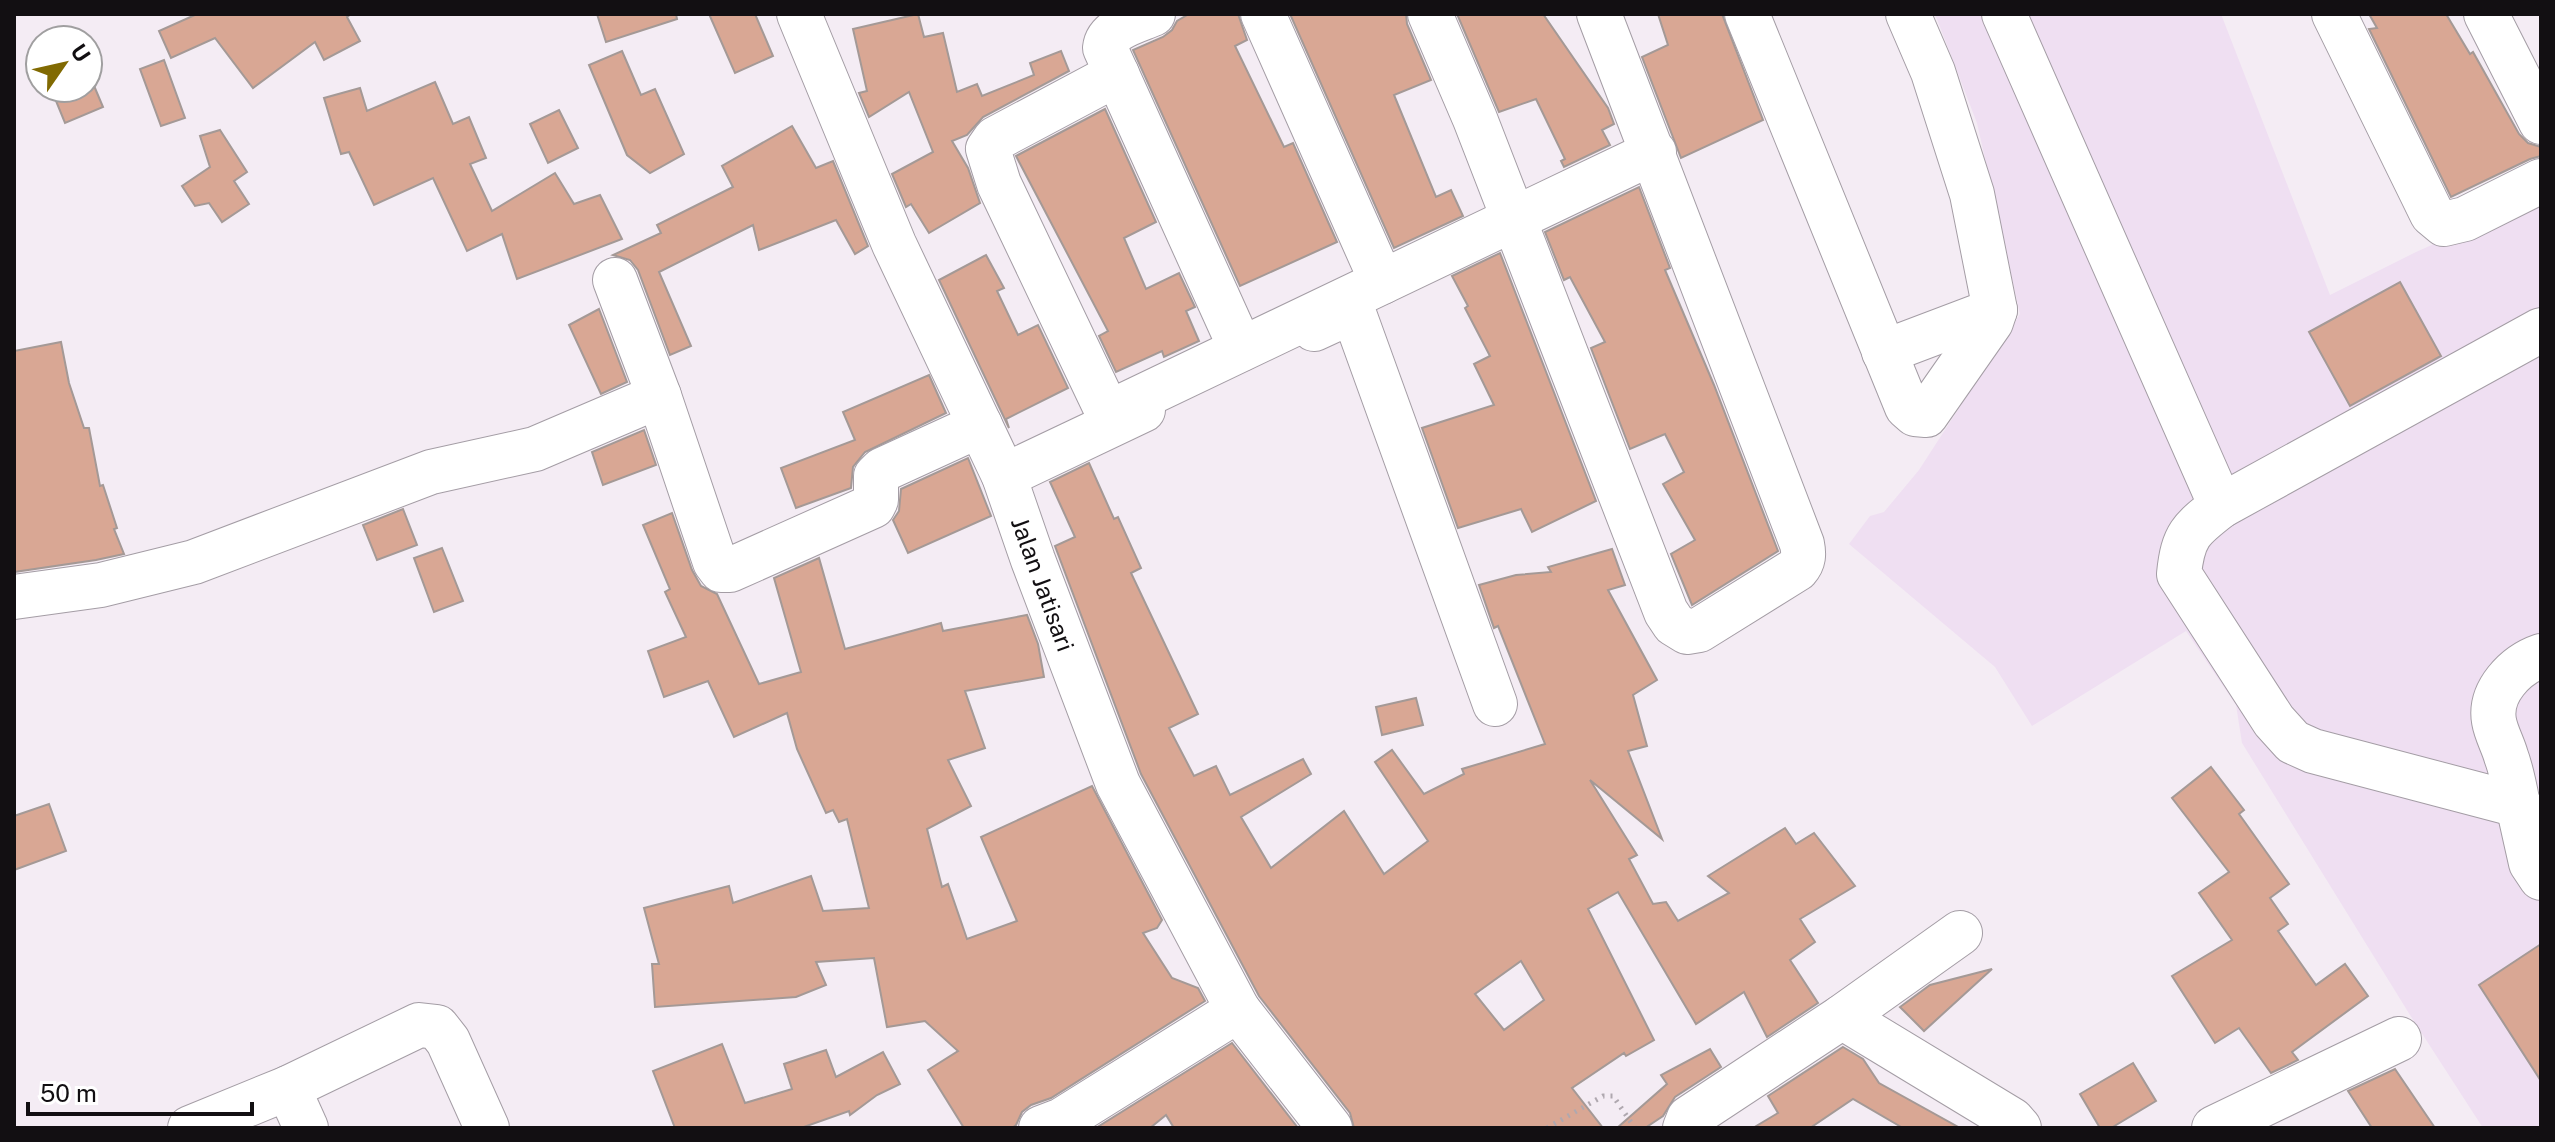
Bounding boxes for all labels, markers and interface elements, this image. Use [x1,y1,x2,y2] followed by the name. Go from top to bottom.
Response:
[24,24,104,104] north arrow
[65,39,96,67] text: U
[1006,513,1080,655] street label: Jalan Jatisari
[28,1066,252,1116] scale bar
[40,1079,97,1107] text: 50 m

